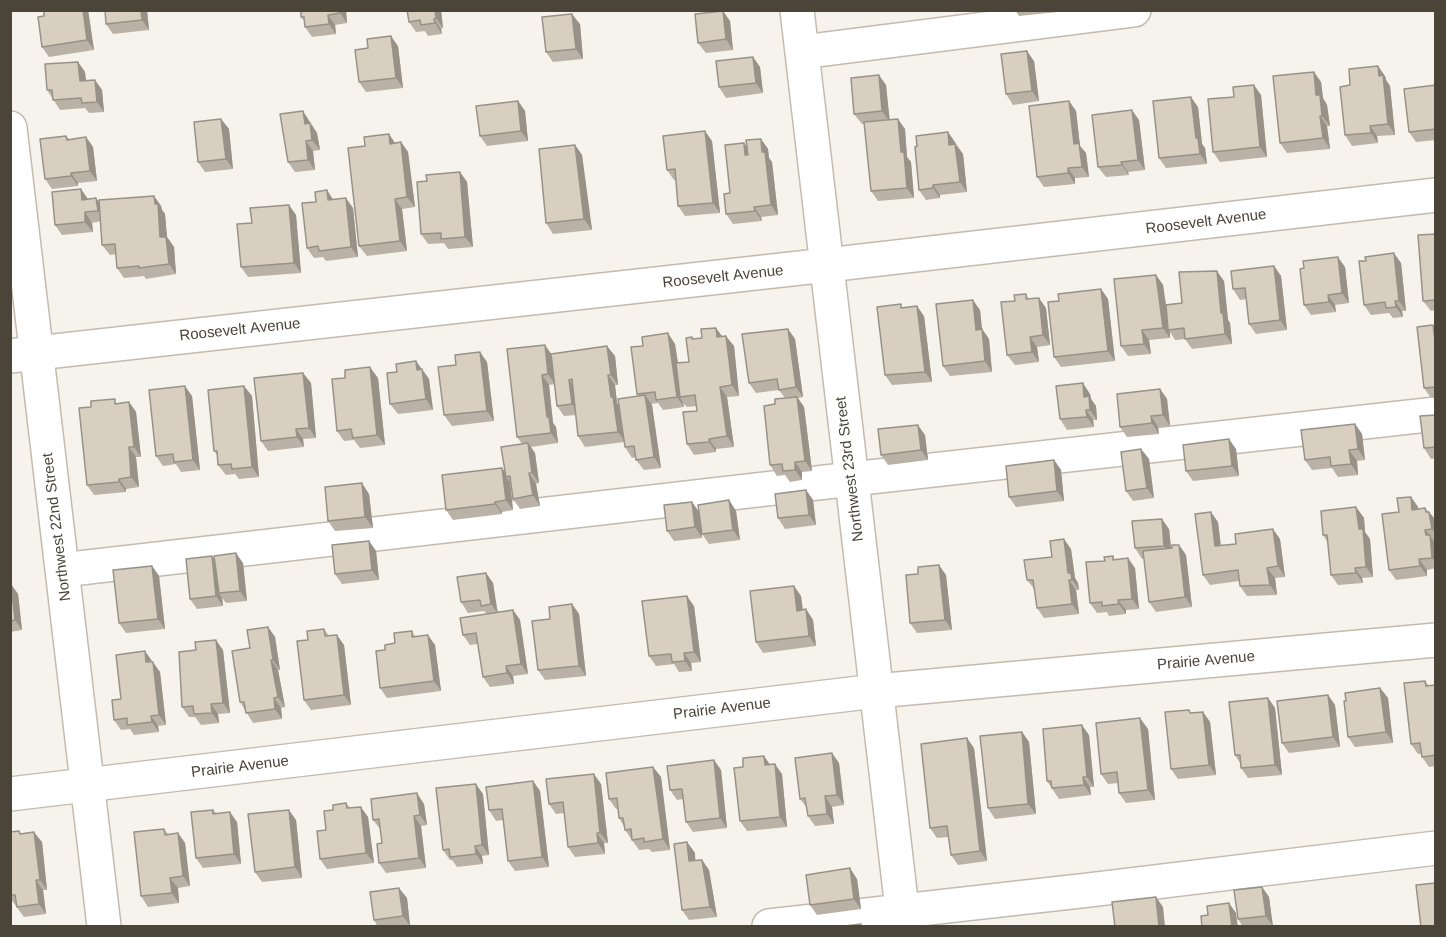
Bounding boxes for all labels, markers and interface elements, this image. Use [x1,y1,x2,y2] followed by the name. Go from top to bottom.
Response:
[1145,206,1267,238] street label: Roosevelt Avenue
[662,262,784,292] street label: Roosevelt Avenue
[179,315,301,345] street label: Roosevelt Avenue
[832,395,868,543] street label: Northwest 23rd Street
[39,452,75,602] street label: Northwest 22nd Street
[1156,648,1256,674] street label: Prairie Avenue
[672,694,772,724] street label: Prairie Avenue
[190,752,290,782] street label: Prairie Avenue

